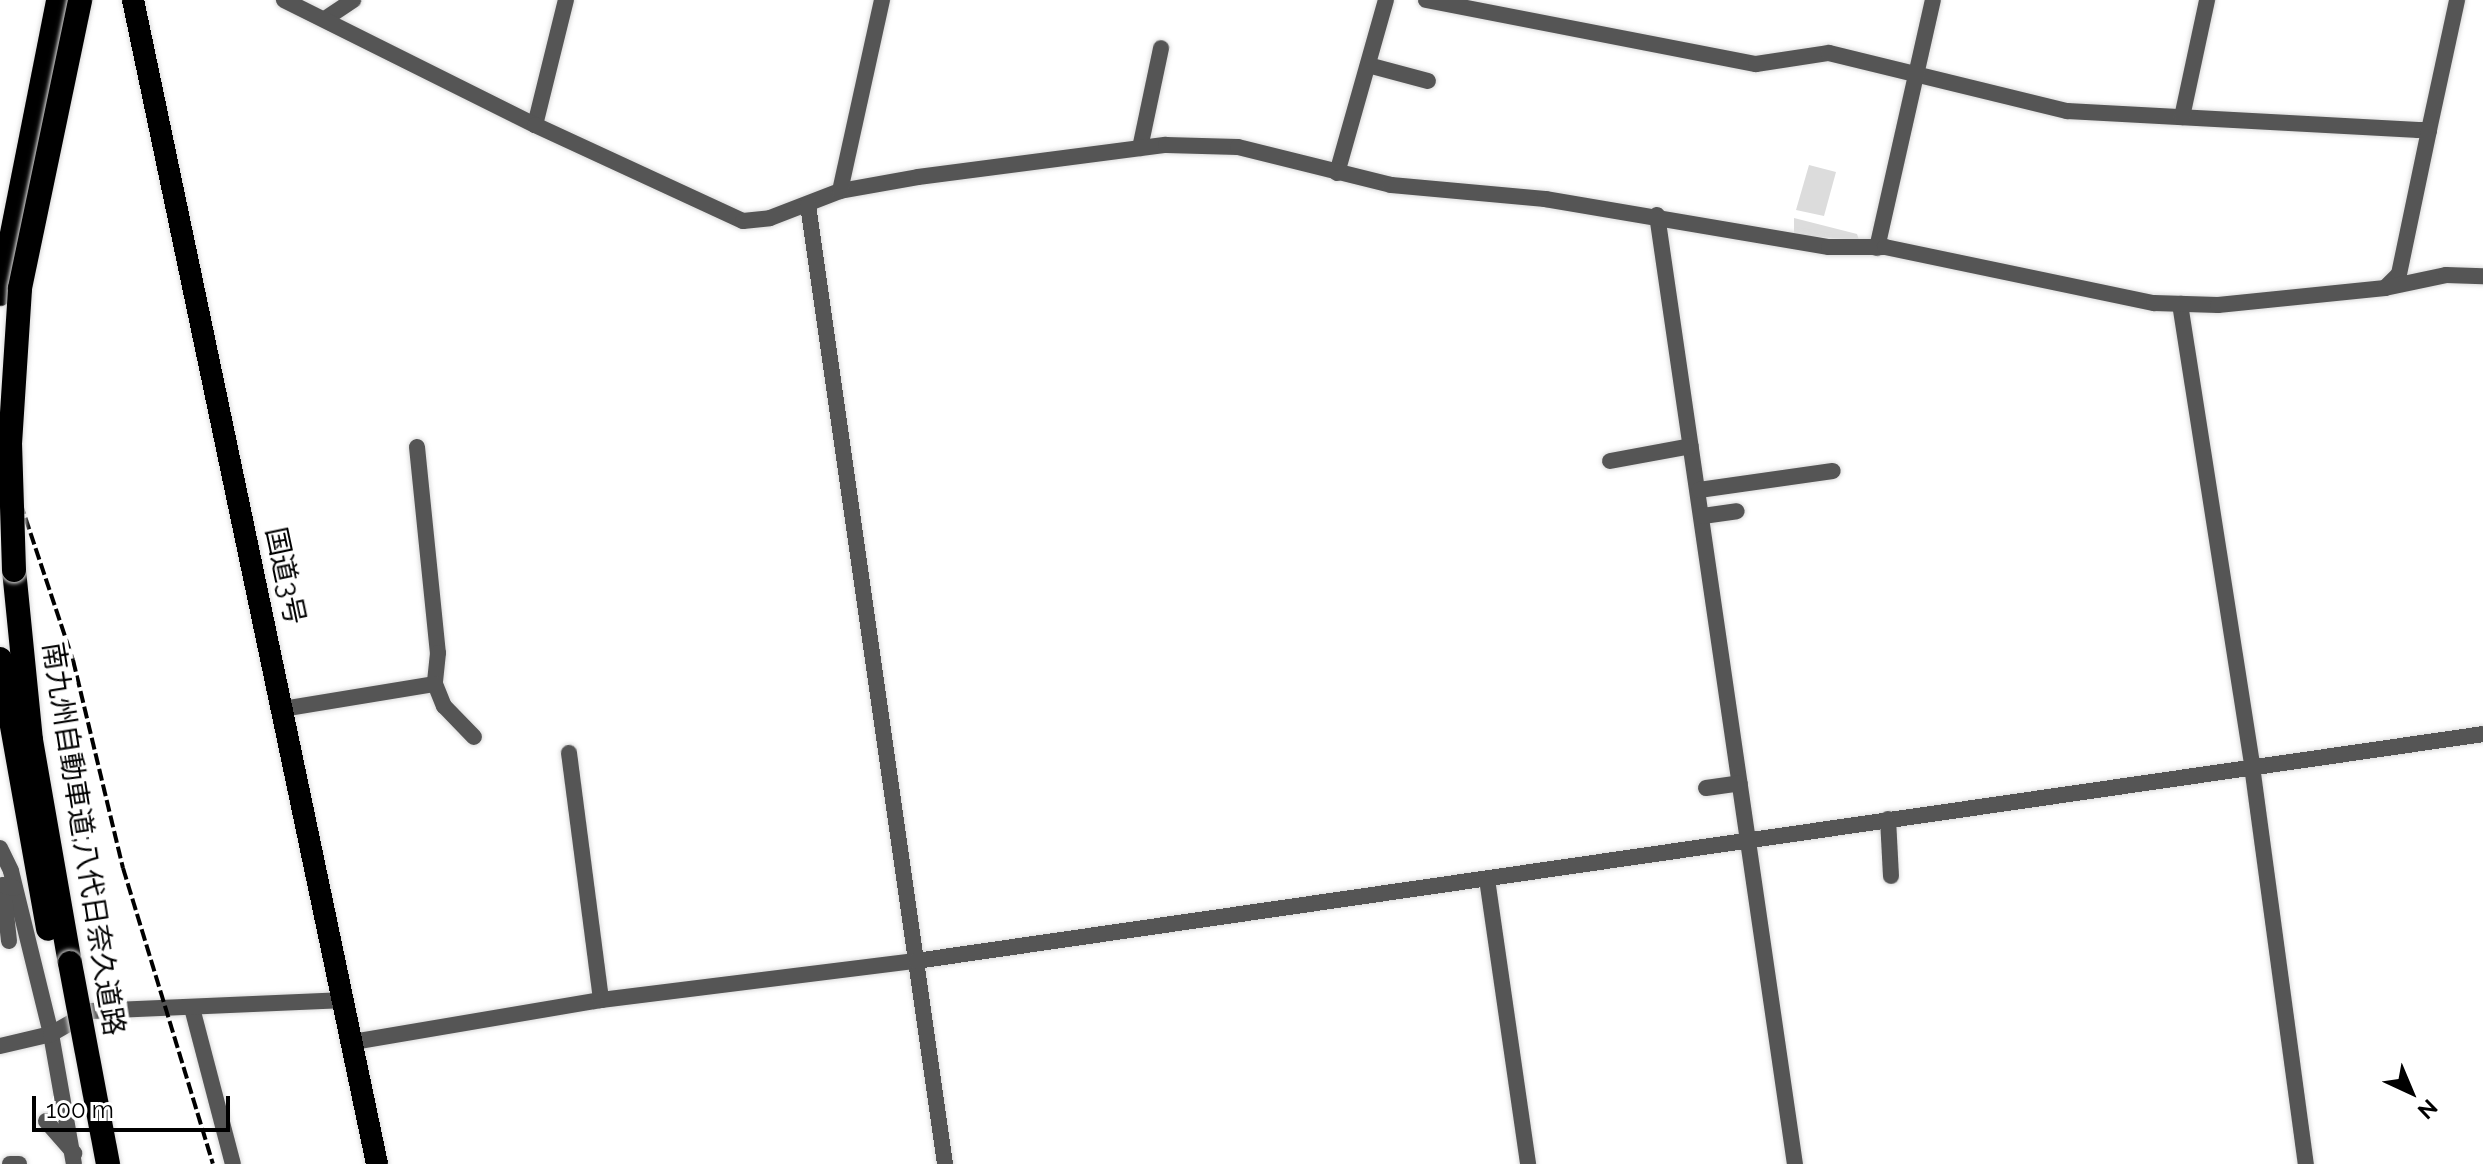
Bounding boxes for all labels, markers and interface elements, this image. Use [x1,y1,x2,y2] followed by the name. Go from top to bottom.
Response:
[258,524,312,628] street label: 国道3号
[35,640,131,1038] street label: 南九州自動車道;八代日奈久道路
[2371,1052,2451,1132] north arrow
[36,1080,234,1130] scale bar
[2413,1094,2443,1124] text: N
[46,1095,114,1124] text: 100 m

